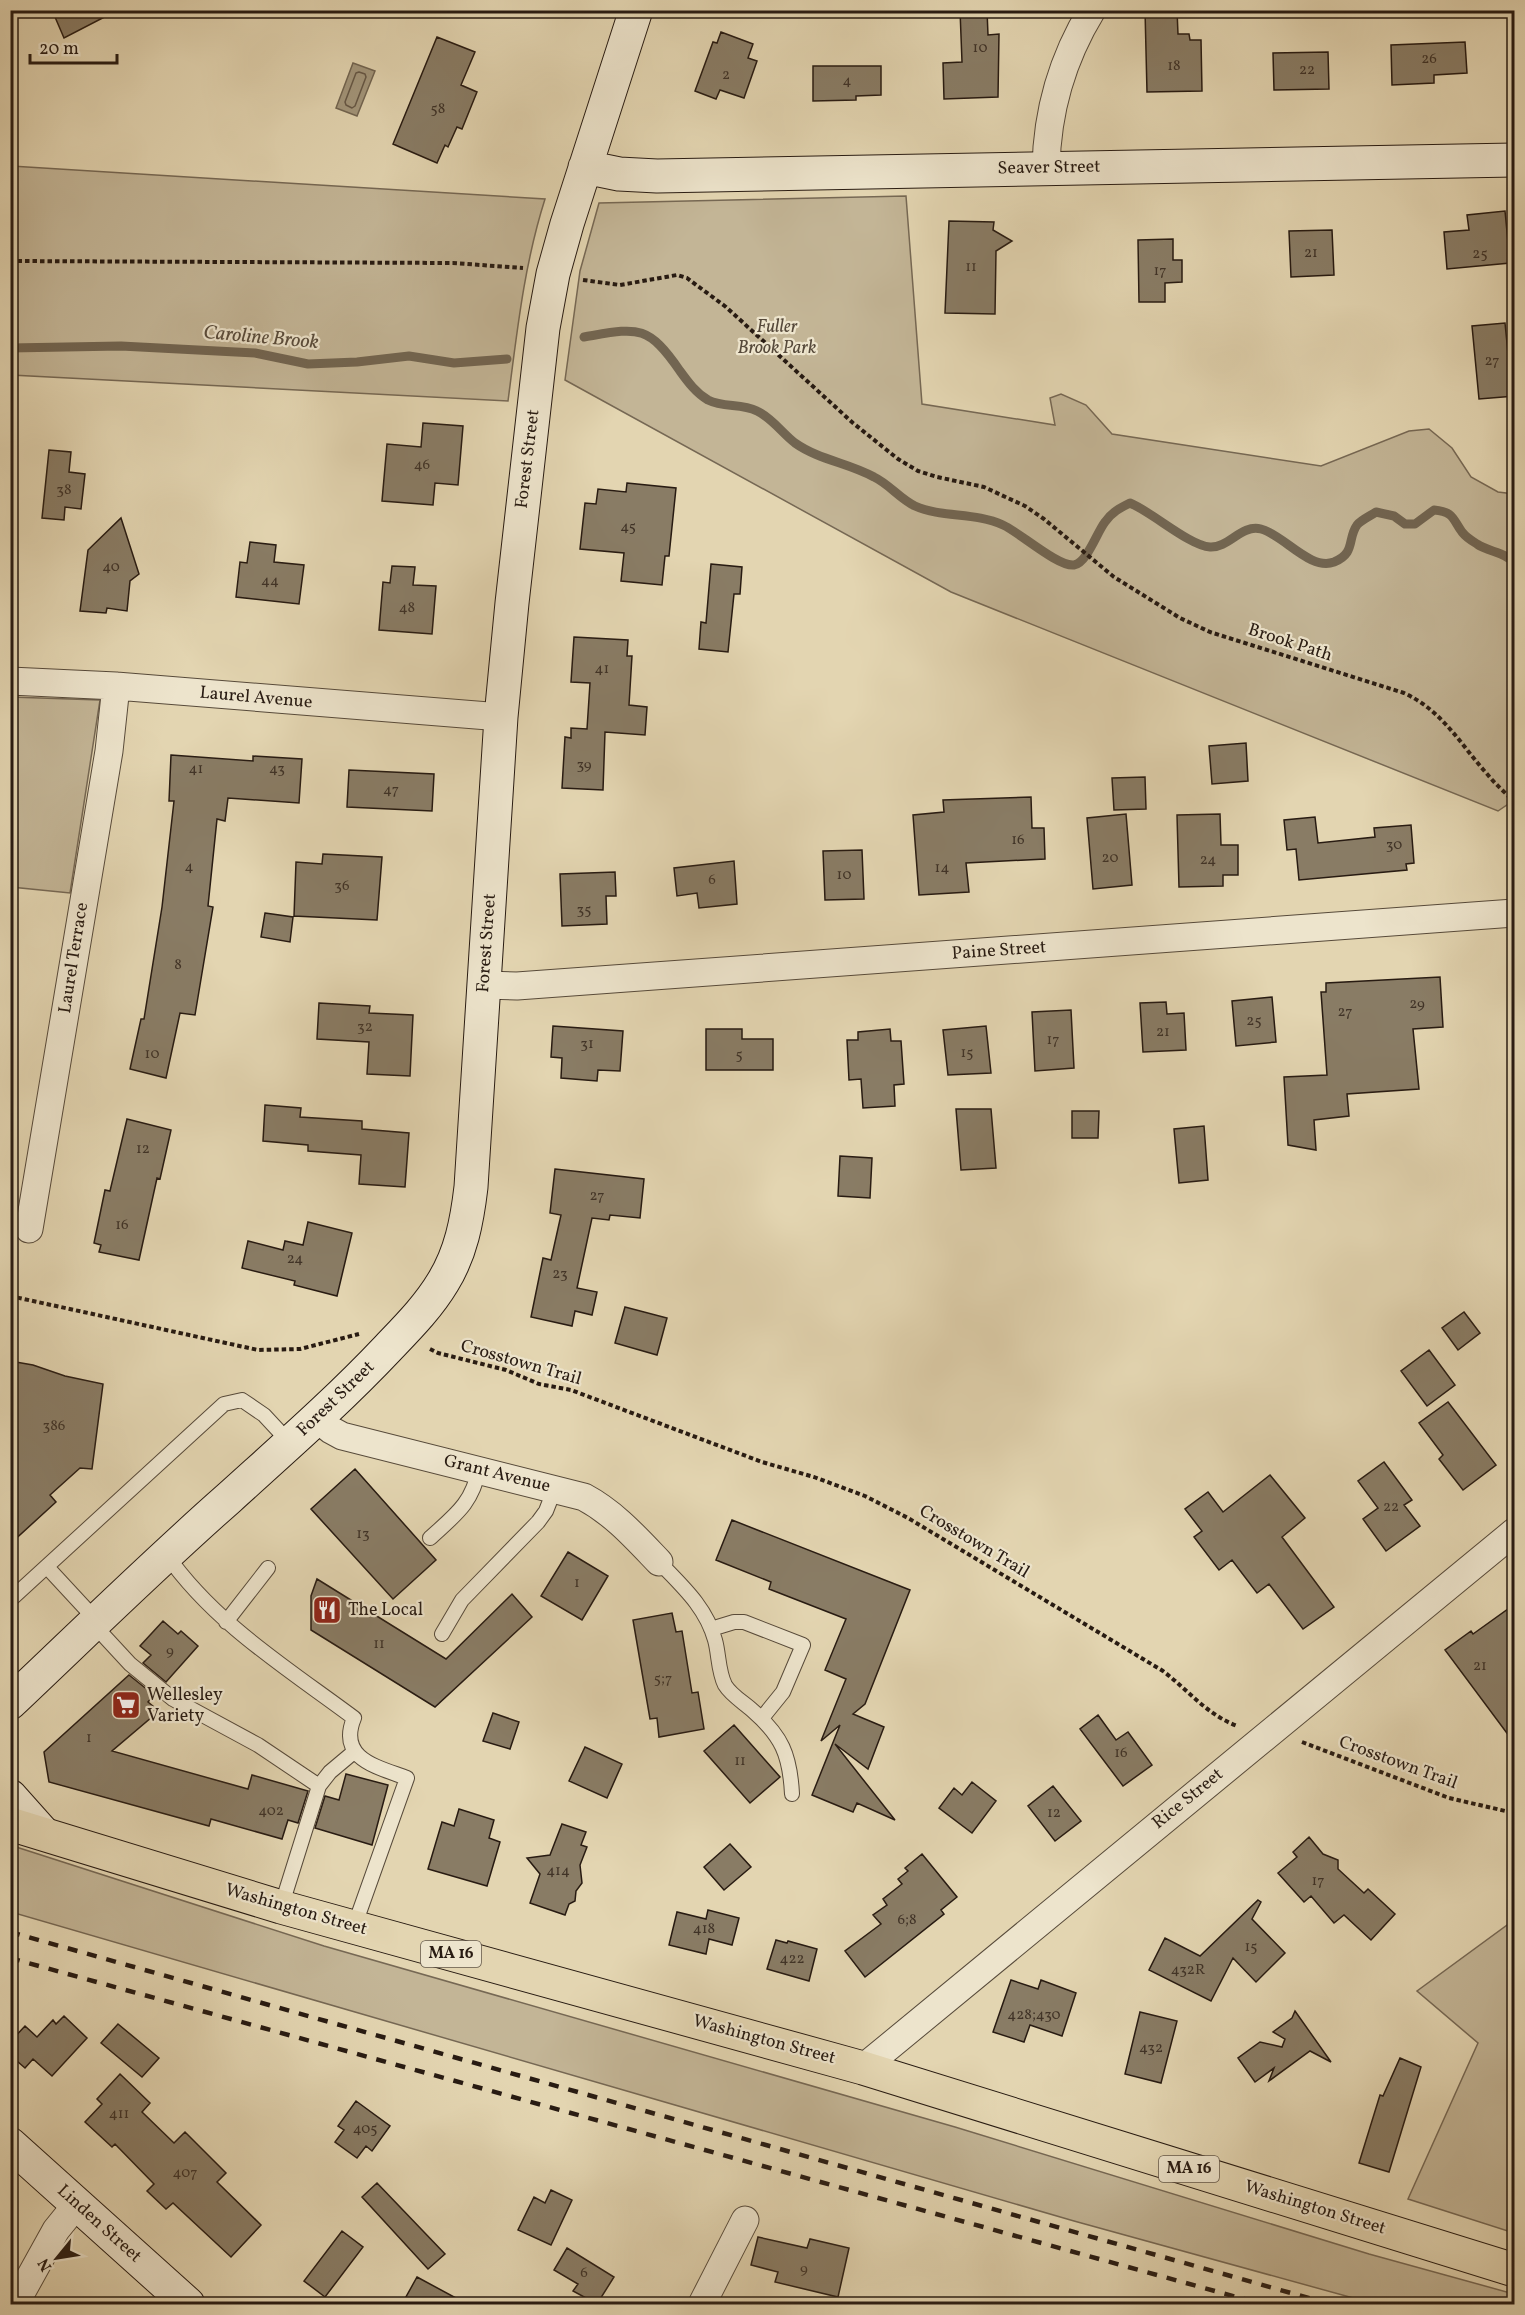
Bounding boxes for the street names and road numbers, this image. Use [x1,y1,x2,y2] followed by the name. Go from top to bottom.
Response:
[997,155,1101,181] street label: Seaver Street
[510,408,546,510] street label: Forest Street
[1245,618,1336,668] street label: Brook Path
[199,681,313,715] street label: Laurel Avenue
[471,892,503,994] street label: Forest Street
[53,901,95,1015] street label: Laurel Terrace
[951,935,1047,967] street label: Paine Street
[458,1334,584,1392] street label: Crosstown Trail
[291,1355,381,1443] street label: Forest Street
[441,1449,553,1499] street label: Grant Avenue
[914,1499,1034,1585] street label: Crosstown Trail
[1335,1730,1461,1796] street label: Crosstown Trail
[1147,1763,1229,1835] street label: Rice Street
[222,1878,370,1942] street label: Washington Street
[421,1941,481,1967] road number: MA 16
[690,2009,838,2071] street label: Washington Street
[1159,2156,1219,2182] road number: MA 16
[1241,2175,1389,2241] street label: Washington Street
[51,2179,147,2269] street label: Linden Street

